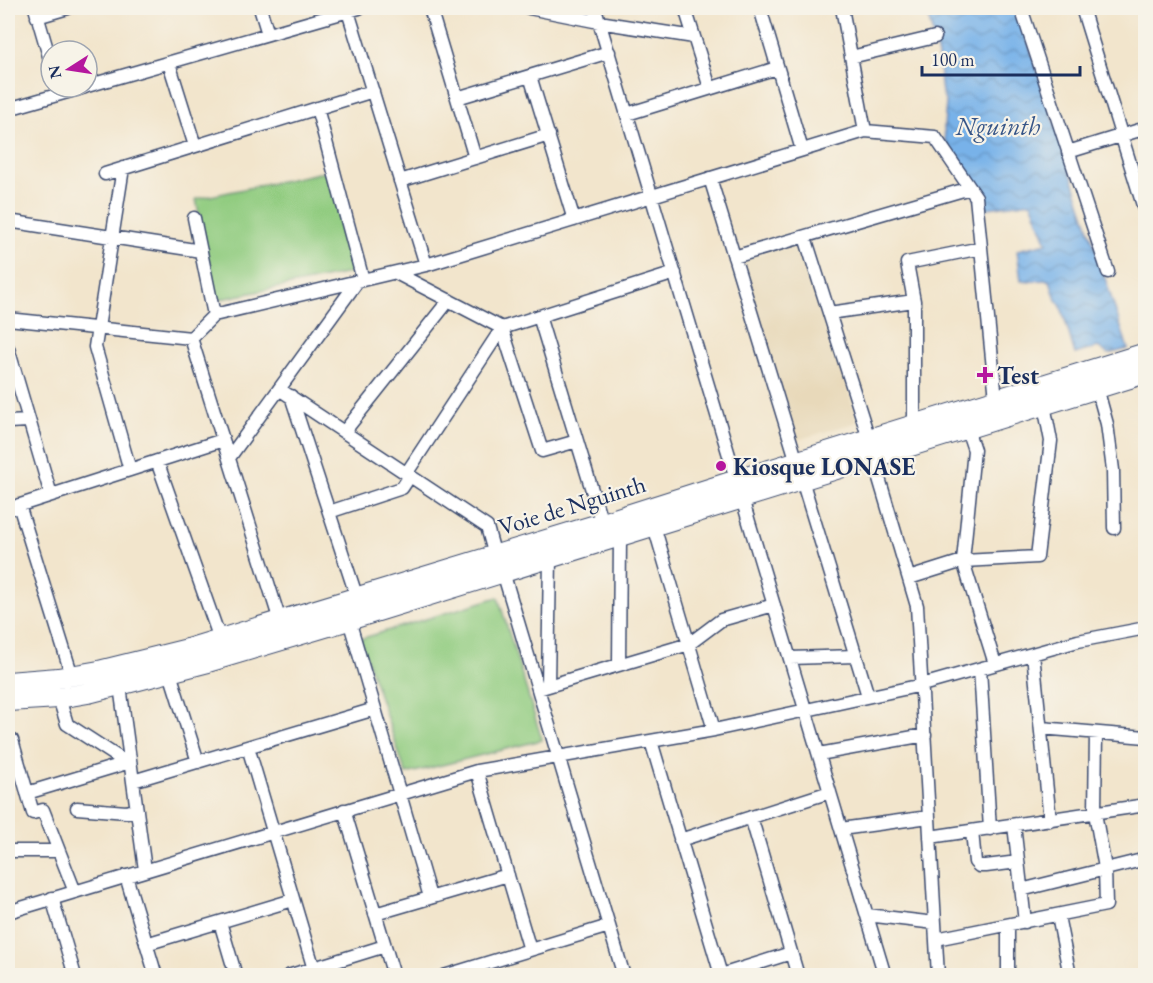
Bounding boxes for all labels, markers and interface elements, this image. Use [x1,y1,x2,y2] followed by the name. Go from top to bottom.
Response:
[39,39,99,99] north arrow
[922,39,1080,77] scale bar
[931,48,975,71] text: 100 m
[43,63,66,81] text: N
[955,109,1041,143] water label: Nguinth
[997,360,1039,391] place label: Test
[978,368,992,382] marker: Test
[733,451,915,483] place label: Kiosque LONASE
[714,459,728,473] marker: Kiosque LONASE
[495,468,649,542] street label: Voie de Nguinth

